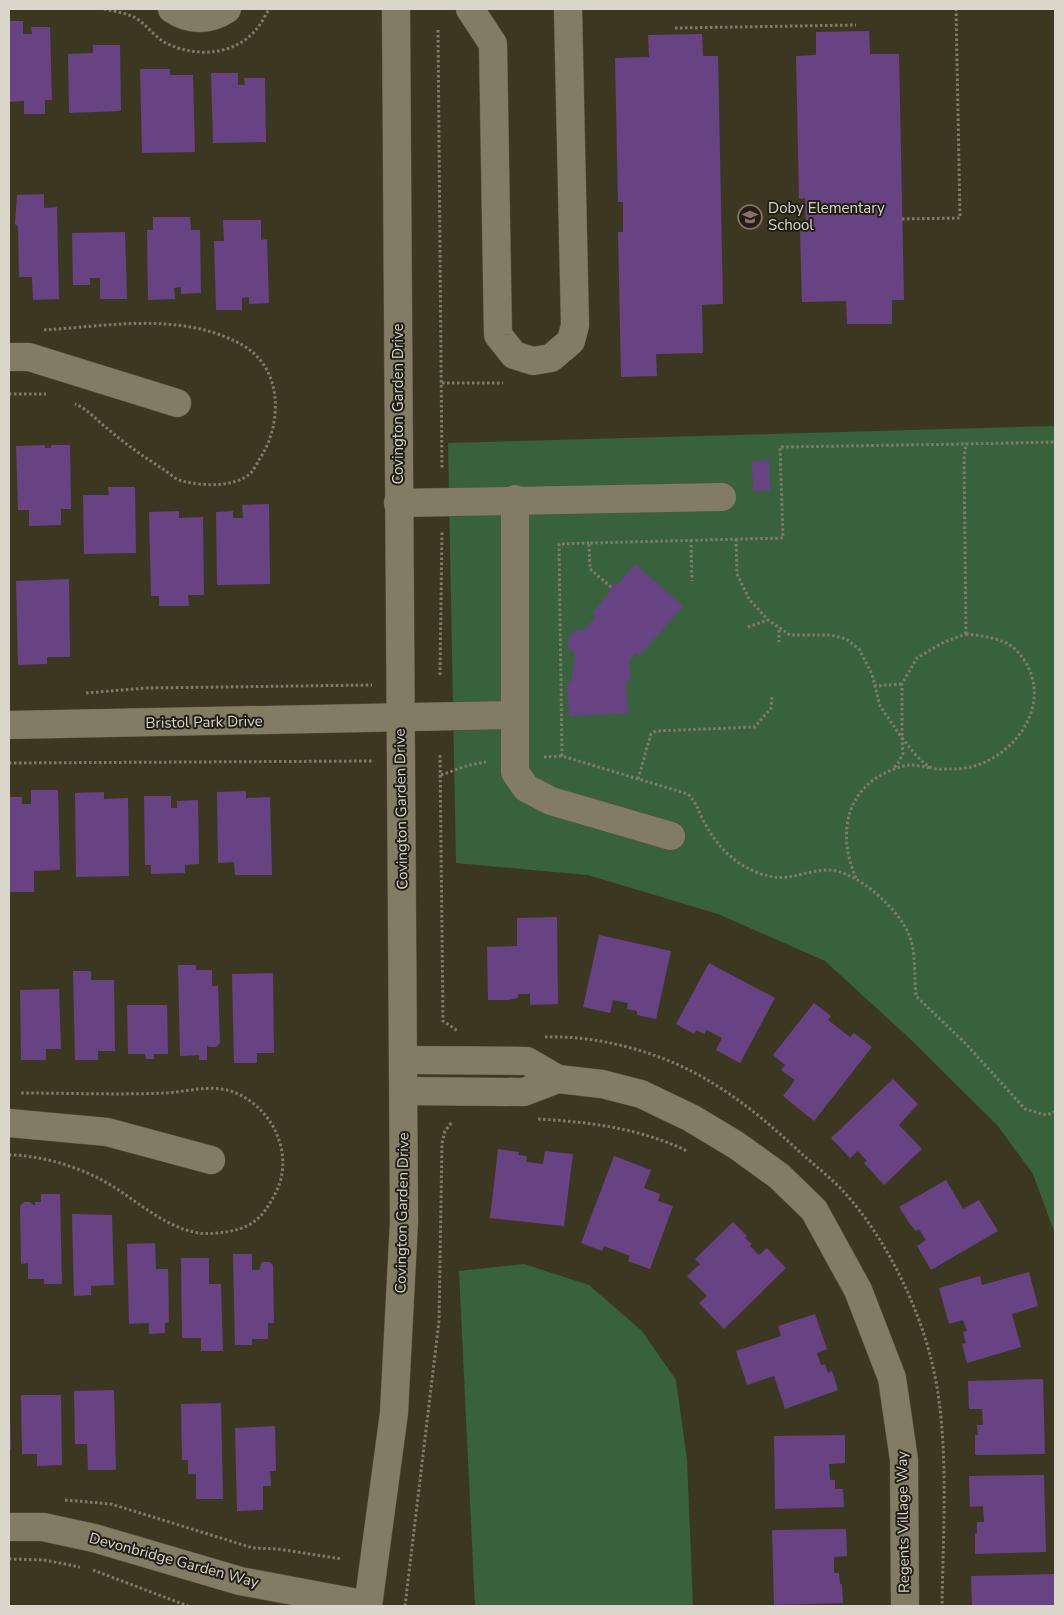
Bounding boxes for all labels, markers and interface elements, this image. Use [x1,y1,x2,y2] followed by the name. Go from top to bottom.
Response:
[768,198,885,235] place label: Doby Elementary School
[737,204,763,230] school or university icon: Doby Elementary School
[388,323,408,485] street label: Covington Garden Drive
[145,711,263,733] street label: Bristol Park Drive
[390,728,412,890] street label: Covington Garden Drive
[391,1132,413,1294] street label: Covington Garden Drive
[892,1451,914,1593] street label: Regents Village Way
[87,1528,261,1592] street label: Devonbridge Garden Way

